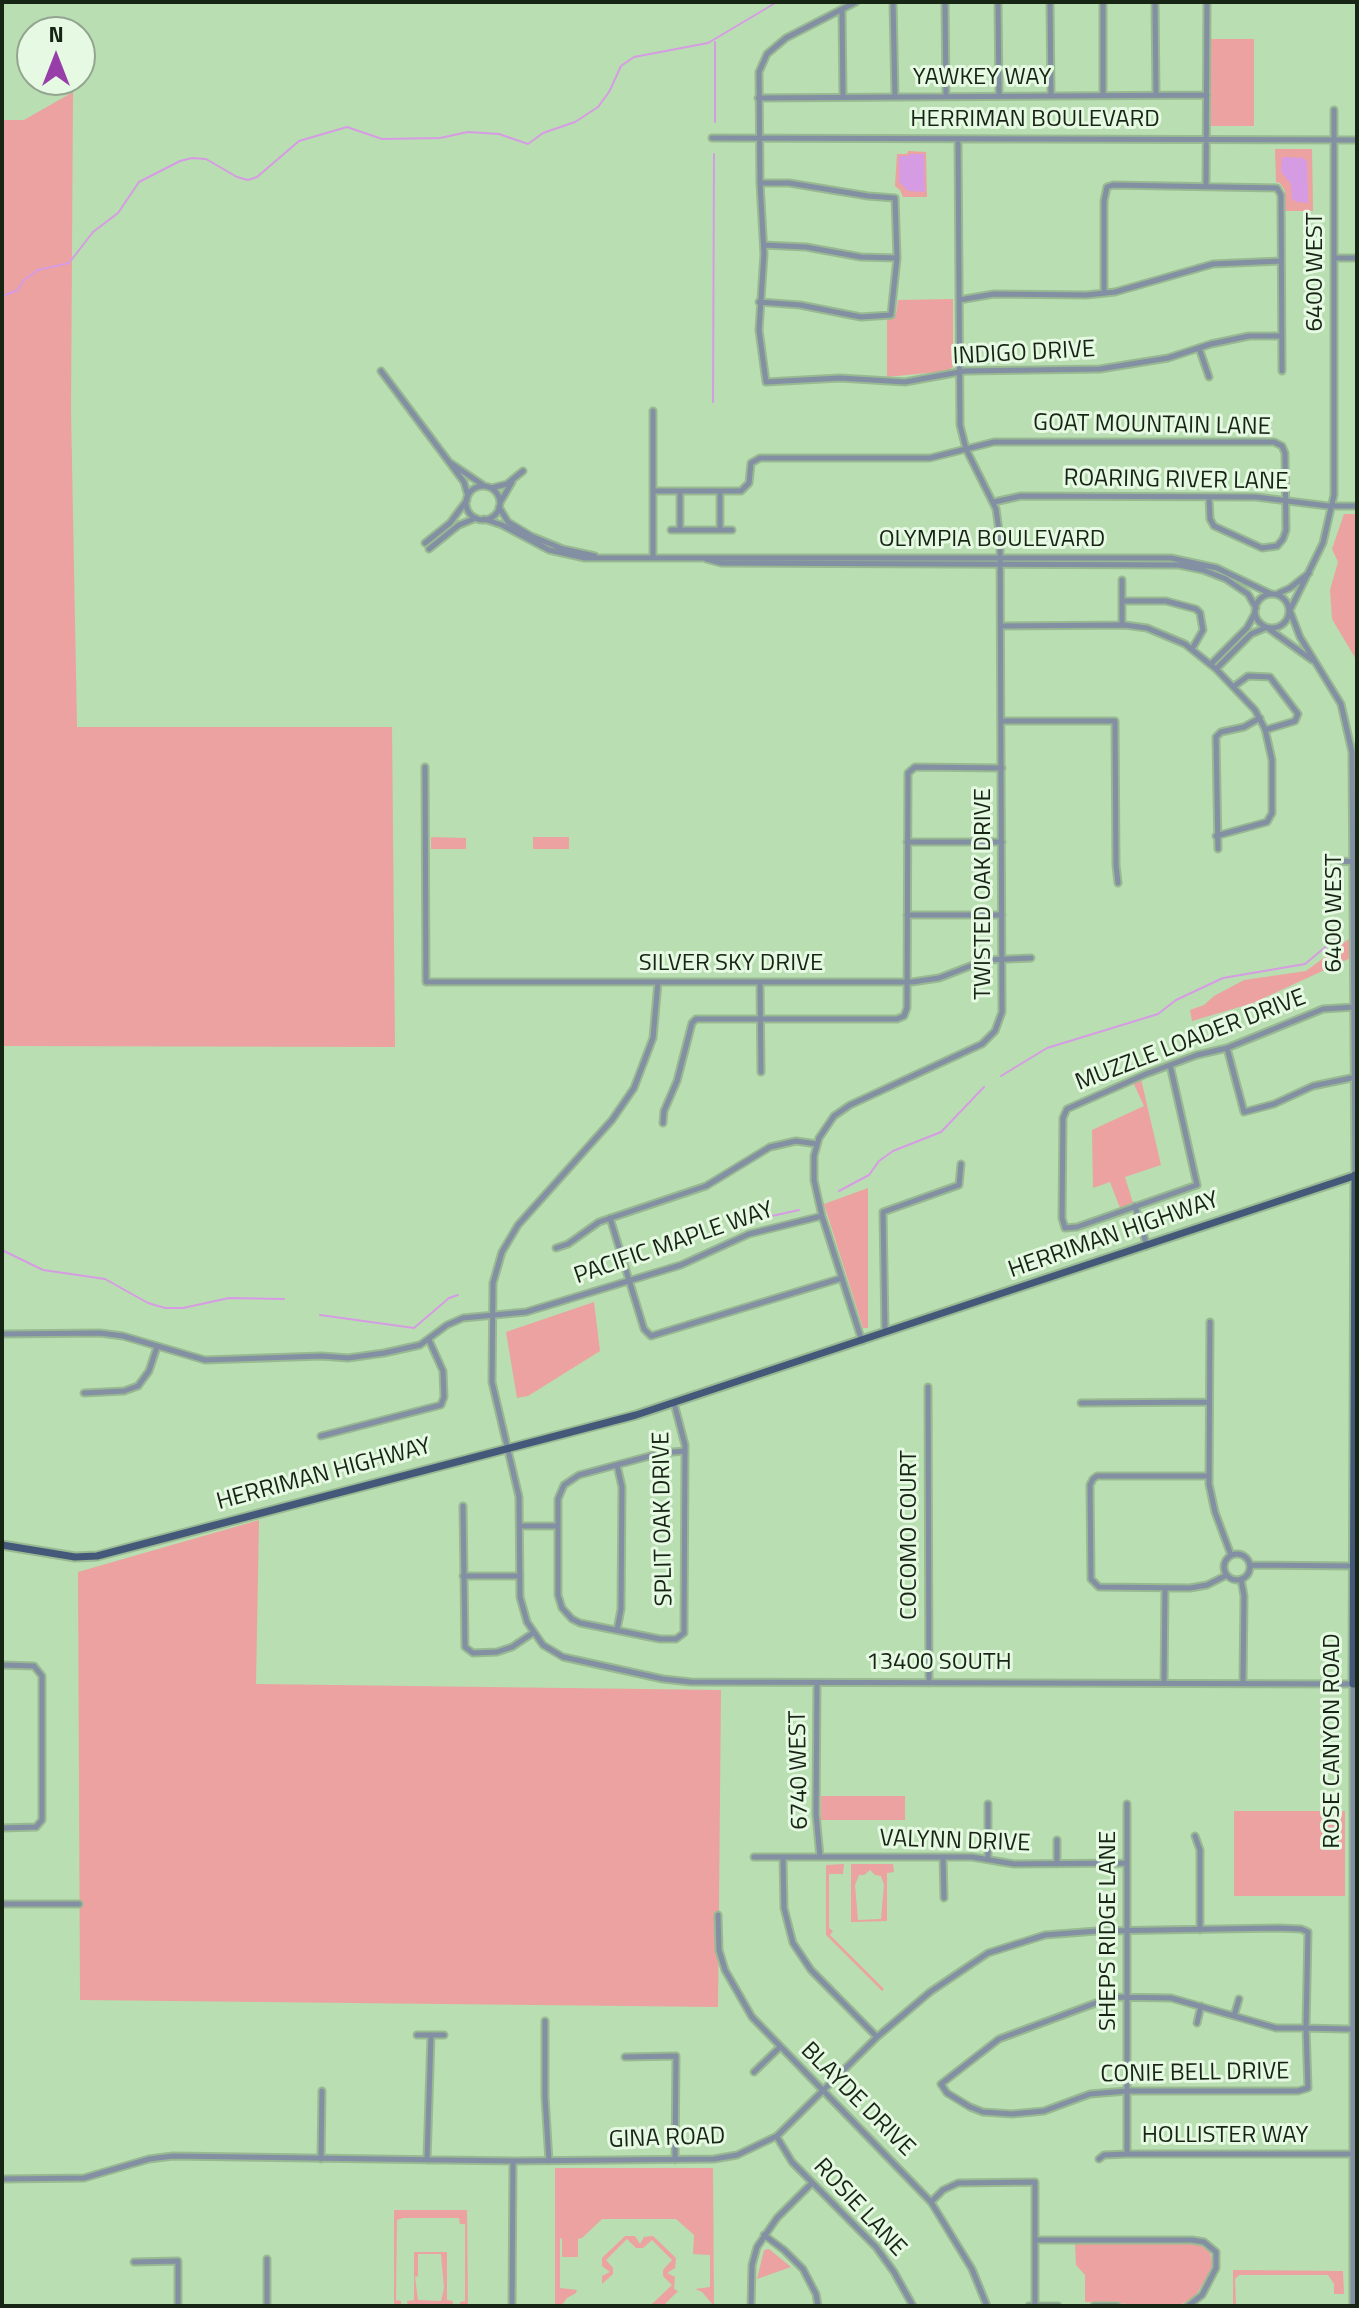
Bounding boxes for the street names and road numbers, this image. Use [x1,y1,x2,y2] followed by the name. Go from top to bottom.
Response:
[913,64,1051,92] street label: YAWKEY WAY
[910,106,1160,134] street label: HERRIMAN BOULEVARD
[1302,212,1330,332] street label: 6400 WEST
[952,336,1096,372] street label: INDIGO DRIVE
[1033,410,1271,442] street label: GOAT MOUNTAIN LANE
[1063,465,1289,497] street label: ROARING RIVER LANE
[879,526,1105,554] street label: OLYMPIA BOULEVARD
[970,788,998,1000] street label: TWISTED OAK DRIVE
[1321,853,1349,973] street label: 6400 WEST
[639,950,823,978] street label: SILVER SKY DRIVE
[1072,984,1310,1098] street label: MUZZLE LOADER DRIVE
[1005,1186,1223,1286] street label: HERRIMAN HIGHWAY
[571,1196,777,1292] street label: PACIFIC MAPLE WAY
[648,1431,680,1607] street label: SPLIT OAK DRIVE
[214,1433,434,1517] street label: HERRIMAN HIGHWAY
[896,1450,924,1620] street label: COCOMO COURT
[1319,1633,1347,1849] street label: ROSE CANYON ROAD
[866,1649,1012,1677] street label: 13400 SOUTH
[785,1710,815,1830] street label: 6740 WEST
[879,1825,1031,1859] street label: VALYNN DRIVE
[1095,1831,1123,2031] street label: SHEPS RIDGE LANE
[794,2037,920,2163] street label: BLAYDE DRIVE
[1100,2058,1290,2090] street label: CONIE BELL DRIVE
[1142,2122,1308,2150] street label: HOLLISTER WAY
[608,2123,726,2155] street label: GINA ROAD
[806,2153,912,2263] street label: ROSIE LANE

